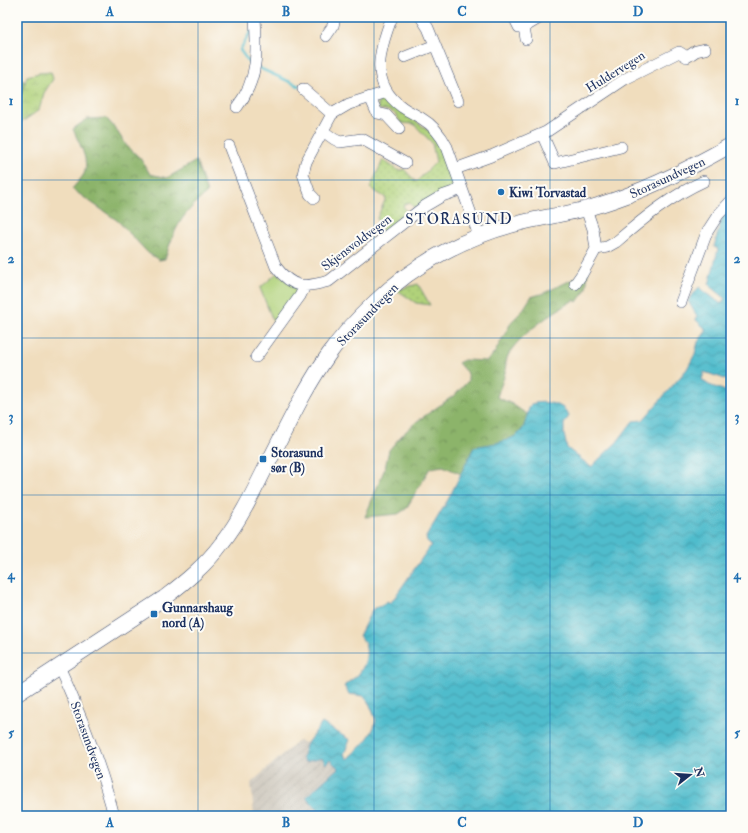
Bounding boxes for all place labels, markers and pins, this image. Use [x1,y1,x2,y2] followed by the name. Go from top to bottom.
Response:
[509,185,587,201] place label: Kiwi Torvastad
[496,187,506,197] marker: Kiwi Torvastad
[271,445,324,476] place label: Storasund sør (B)
[258,454,268,464] marker: Storasund sør (B)
[161,600,234,631] place label: Gunnarshaug nord (A)
[149,609,159,619] marker: Gunnarshaug nord (A)

